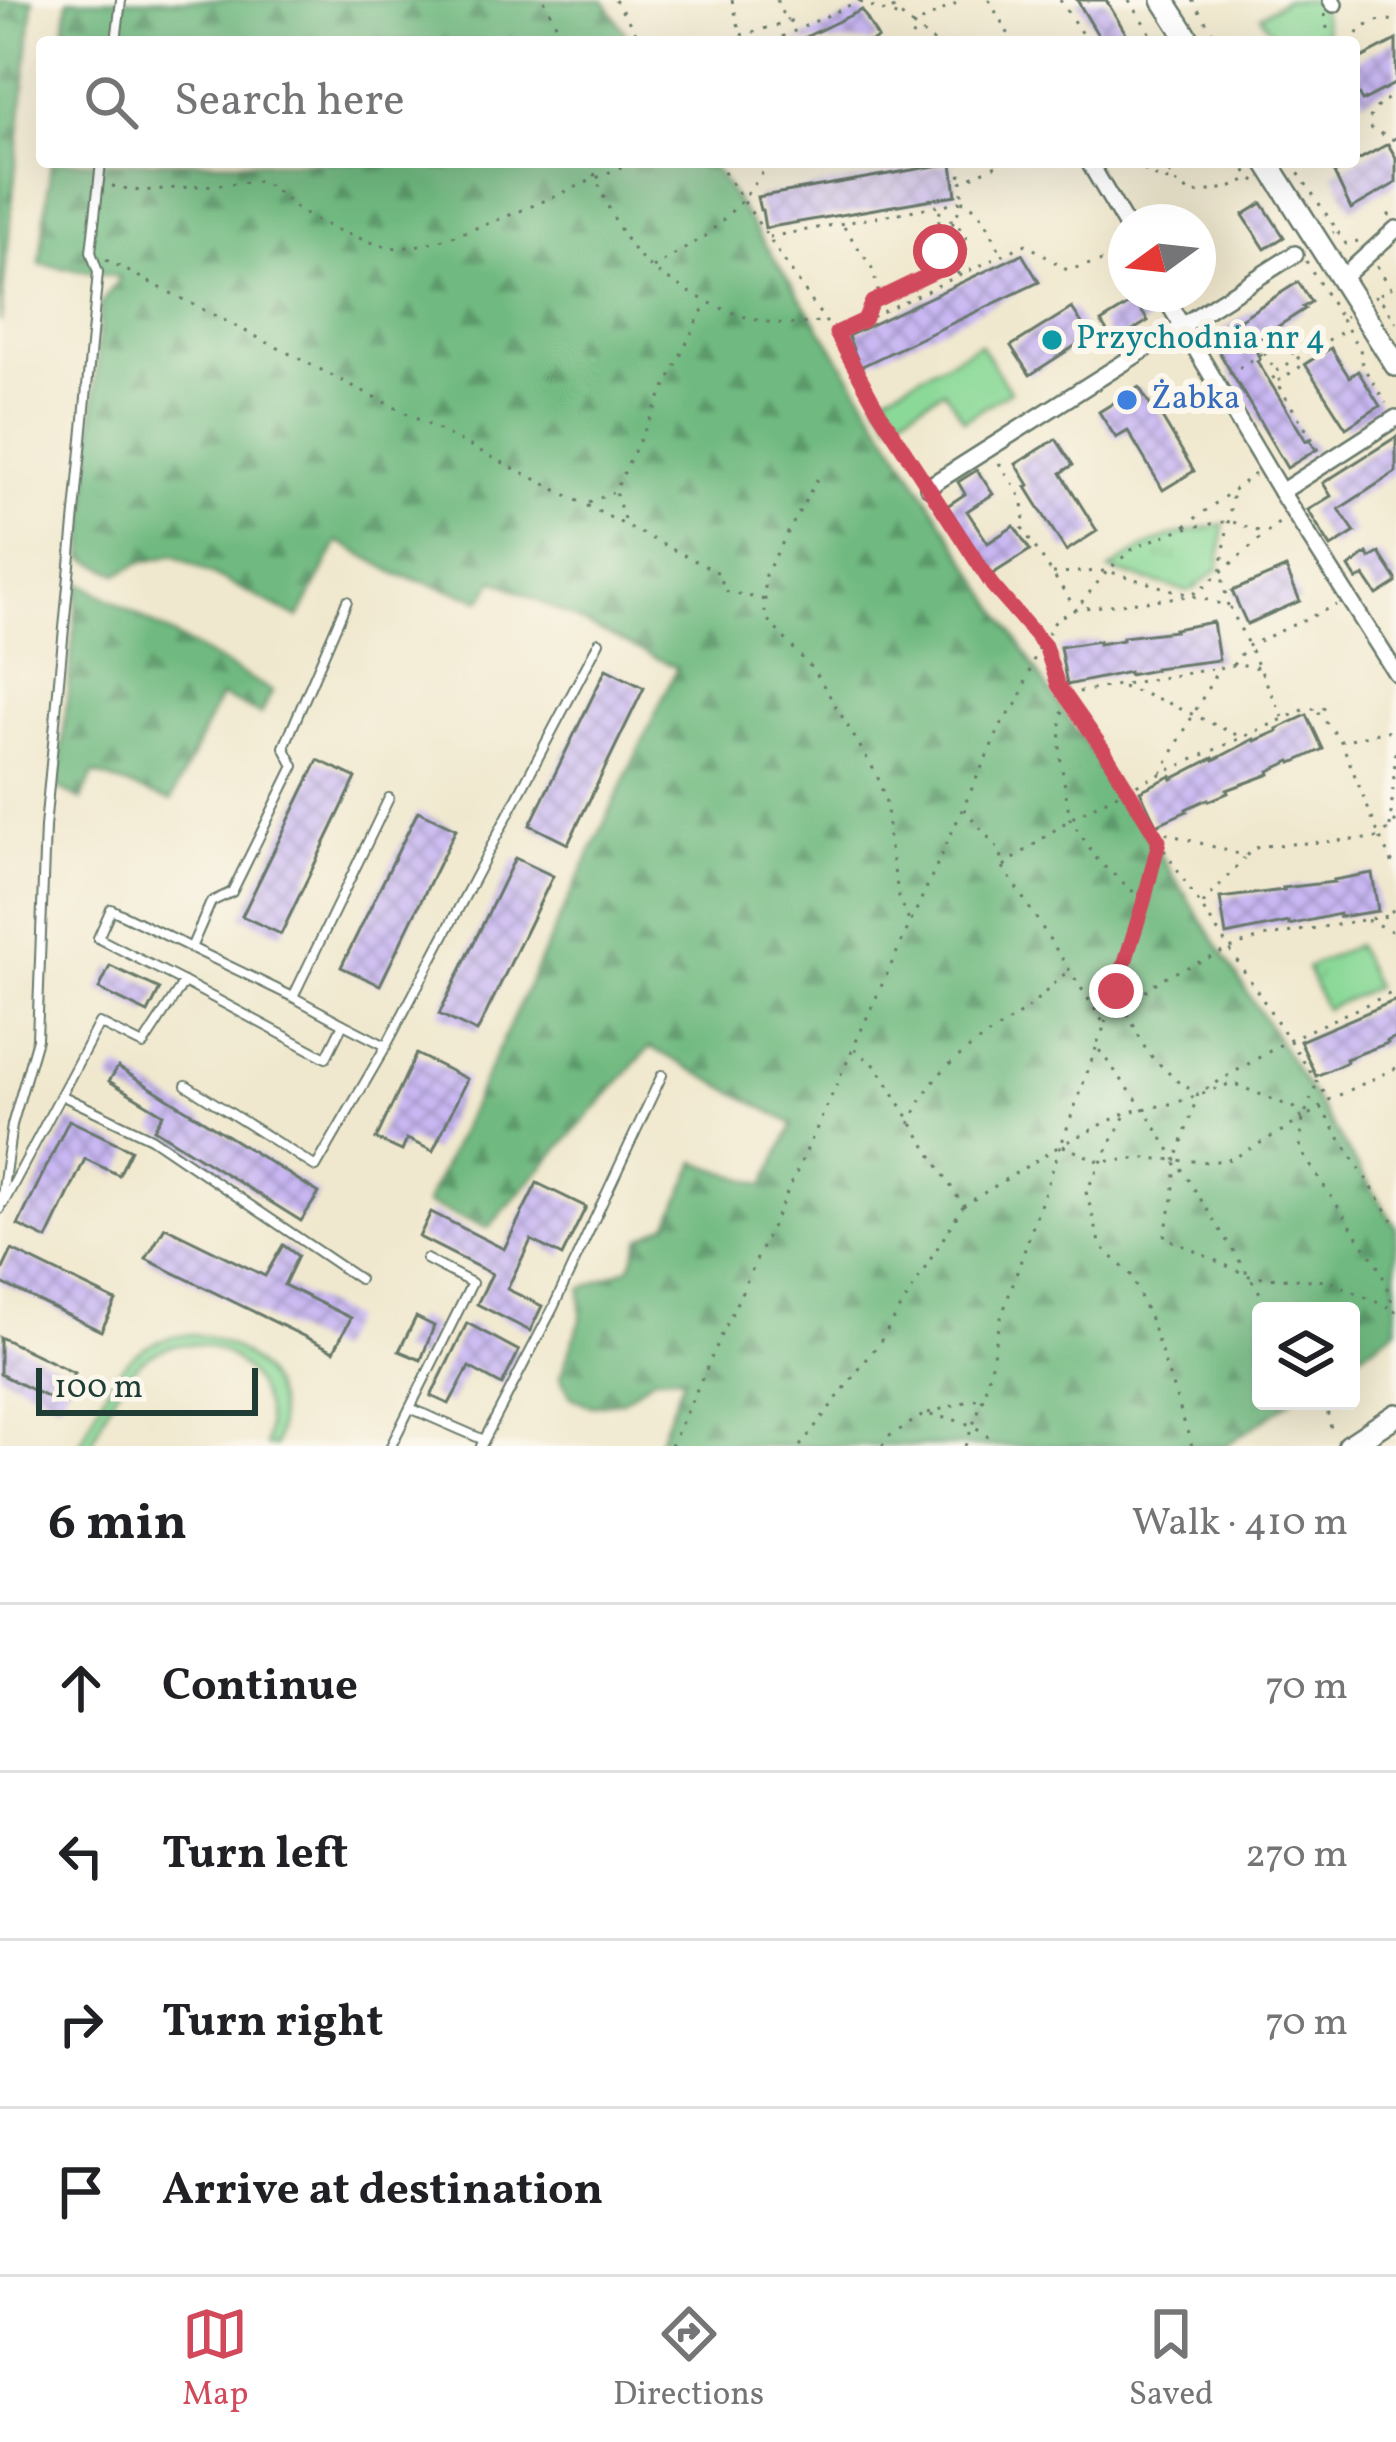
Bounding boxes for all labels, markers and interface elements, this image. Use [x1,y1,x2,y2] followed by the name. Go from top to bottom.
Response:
[36,36,1360,168] search box
[78,69,144,135] icon: search
[174,71,405,134] text: Search here
[1108,204,1216,312] north arrow
[913,224,967,278] route start
[1076,317,1325,363] place label: Przychodnia nr 4
[1039,327,1065,353] marker: Przychodnia nr 4
[1151,377,1240,423] place label: Żabka
[1114,387,1140,413] marker: Żabka
[1089,964,1143,1018] route end
[1252,1302,1360,1410] map controls
[1252,1302,1360,1410] button: layers
[36,1362,258,1415] scale bar
[54,1366,143,1412] text: 100 m
[48,1489,187,1560] text: 6 min
[1132,1497,1348,1551] text: Walk · 410 m
[48,1655,114,1721] icon: ahead
[162,1656,358,1719] text: Continue
[1265,1661,1348,1715] text: 70 m
[48,1823,114,1889] icon: left
[162,1824,348,1887] text: Turn left
[1245,1829,1348,1883] text: 270 m
[48,1991,114,2057] icon: right
[162,1992,383,2055] text: Turn right
[1265,1997,1348,2051] text: 70 m
[48,2159,114,2225] icon: arrive
[162,2160,603,2223] text: Arrive at destination
[182,2301,248,2419] tab: Map
[613,2301,764,2419] tab: Directions
[1129,2301,1214,2419] tab: Saved

